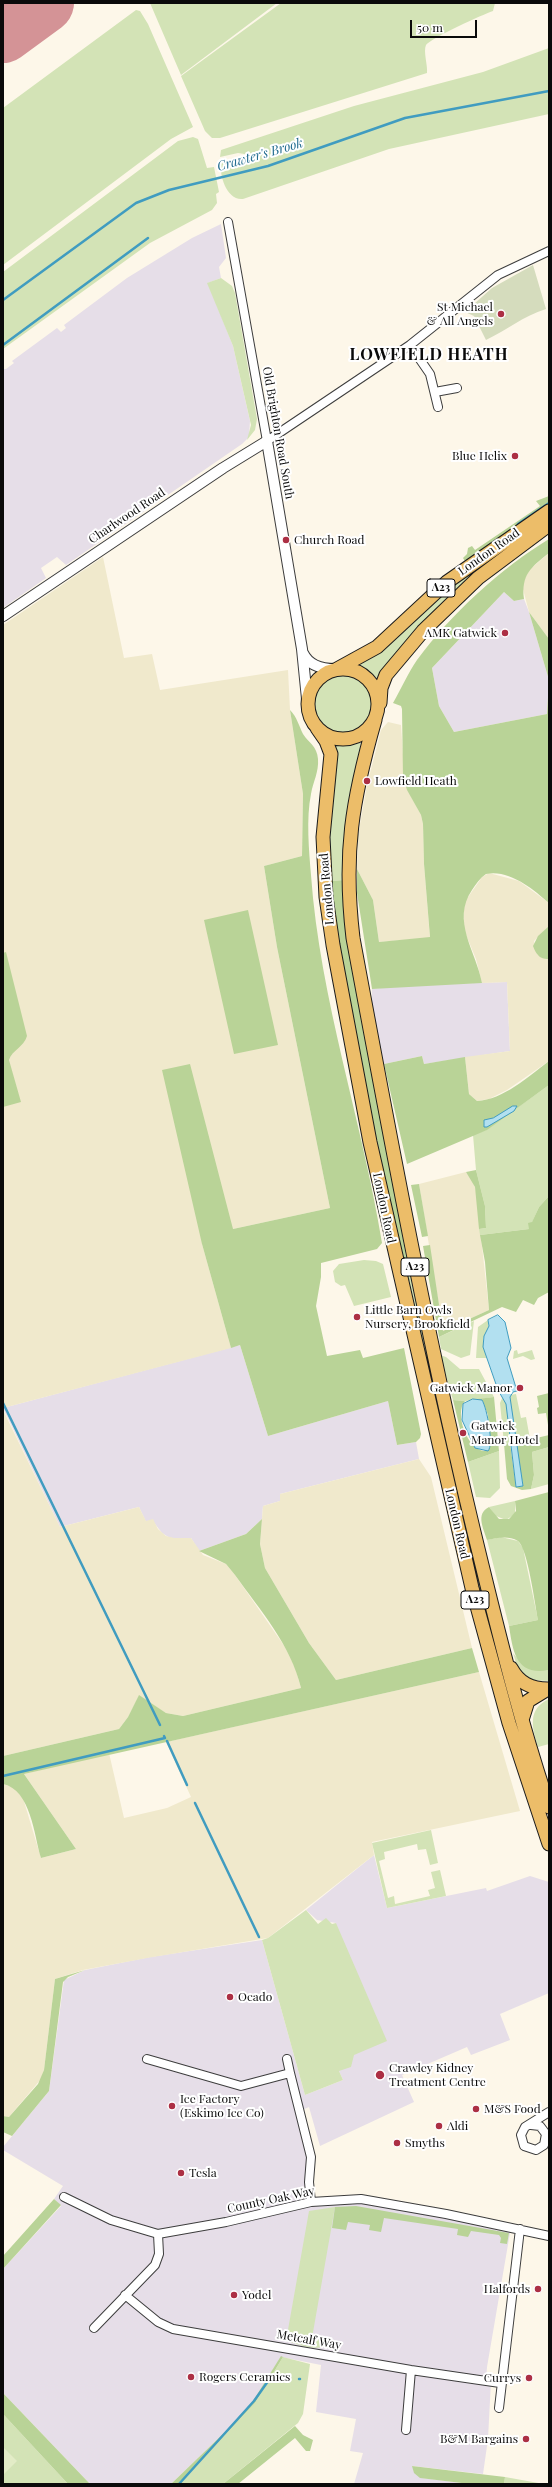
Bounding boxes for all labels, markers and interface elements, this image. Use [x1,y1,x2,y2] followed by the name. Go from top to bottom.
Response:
[412,12,479,38] scale bar
[417,19,443,35] text: 50 m
[215,135,305,175] water label: Crawter's Brook
[427,300,493,328] place label: St Michael & All Angels
[496,309,506,319] marker: St Michael & All Angels
[349,345,509,365] district label: LOWFIELD HEATH
[259,366,297,500] street label: Old Brighton Road South
[452,449,507,463] place label: Blue Helix
[510,451,520,461] marker: Blue Helix
[86,485,168,547] street label: Charlwood Road
[455,526,523,578] street label: London Road
[294,533,365,547] place label: Church Road
[281,535,291,545] marker: Church Road
[427,579,455,597] road number: A23
[425,626,497,640] place label: AMK Gatwick
[500,628,510,638] marker: AMK Gatwick
[375,774,457,788] place label: Lowfield Heath
[362,776,372,786] marker: Lowfield Heath
[317,853,337,925] street label: London Road
[369,1171,399,1245] street label: London Road
[401,1258,429,1276] road number: A23
[365,1303,470,1331] place label: Little Barn Owls Nursery, Brookfield
[352,1312,362,1322] marker: Little Barn Owls Nursery, Brookfield
[430,1381,512,1395] place label: Gatwick Manor
[515,1383,525,1393] marker: Gatwick Manor
[471,1419,539,1447] place label: Gatwick Manor Hotel
[458,1428,468,1438] marker: Gatwick Manor Hotel
[442,1487,472,1561] street label: London Road
[461,1591,489,1609] road number: A23
[238,1990,272,2004] place label: Ocado
[225,1992,235,2002] marker: Ocado
[389,2061,486,2089] place label: Crawley Kidney Treatment Centre
[374,2069,386,2081] marker: Crawley Kidney Treatment Centre
[180,2092,264,2120] place label: Ice Factory (Eskimo Ice Co)
[167,2101,177,2111] marker: Ice Factory (Eskimo Ice Co)
[484,2102,541,2116] place label: M&S Food
[471,2104,481,2114] marker: M&S Food
[447,2119,468,2133] place label: Aldi
[434,2121,444,2131] marker: Aldi
[405,2136,445,2150] place label: Smyths
[392,2138,402,2148] marker: Smyths
[189,2166,217,2180] place label: Tesla
[176,2168,186,2178] marker: Tesla
[226,2184,316,2216] street label: County Oak Way
[484,2282,530,2296] place label: Halfords
[533,2284,543,2294] marker: Halfords
[242,2288,271,2302] place label: Yodel
[229,2290,239,2300] marker: Yodel
[276,2327,342,2353] street label: Metcalf Way
[199,2370,290,2384] place label: Rogers Ceramics
[484,2371,521,2385] place label: Currys
[186,2372,196,2382] marker: Rogers Ceramics
[524,2373,534,2383] marker: Currys
[440,2432,518,2446] place label: B&M Bargains
[521,2434,531,2444] marker: B&M Bargains

